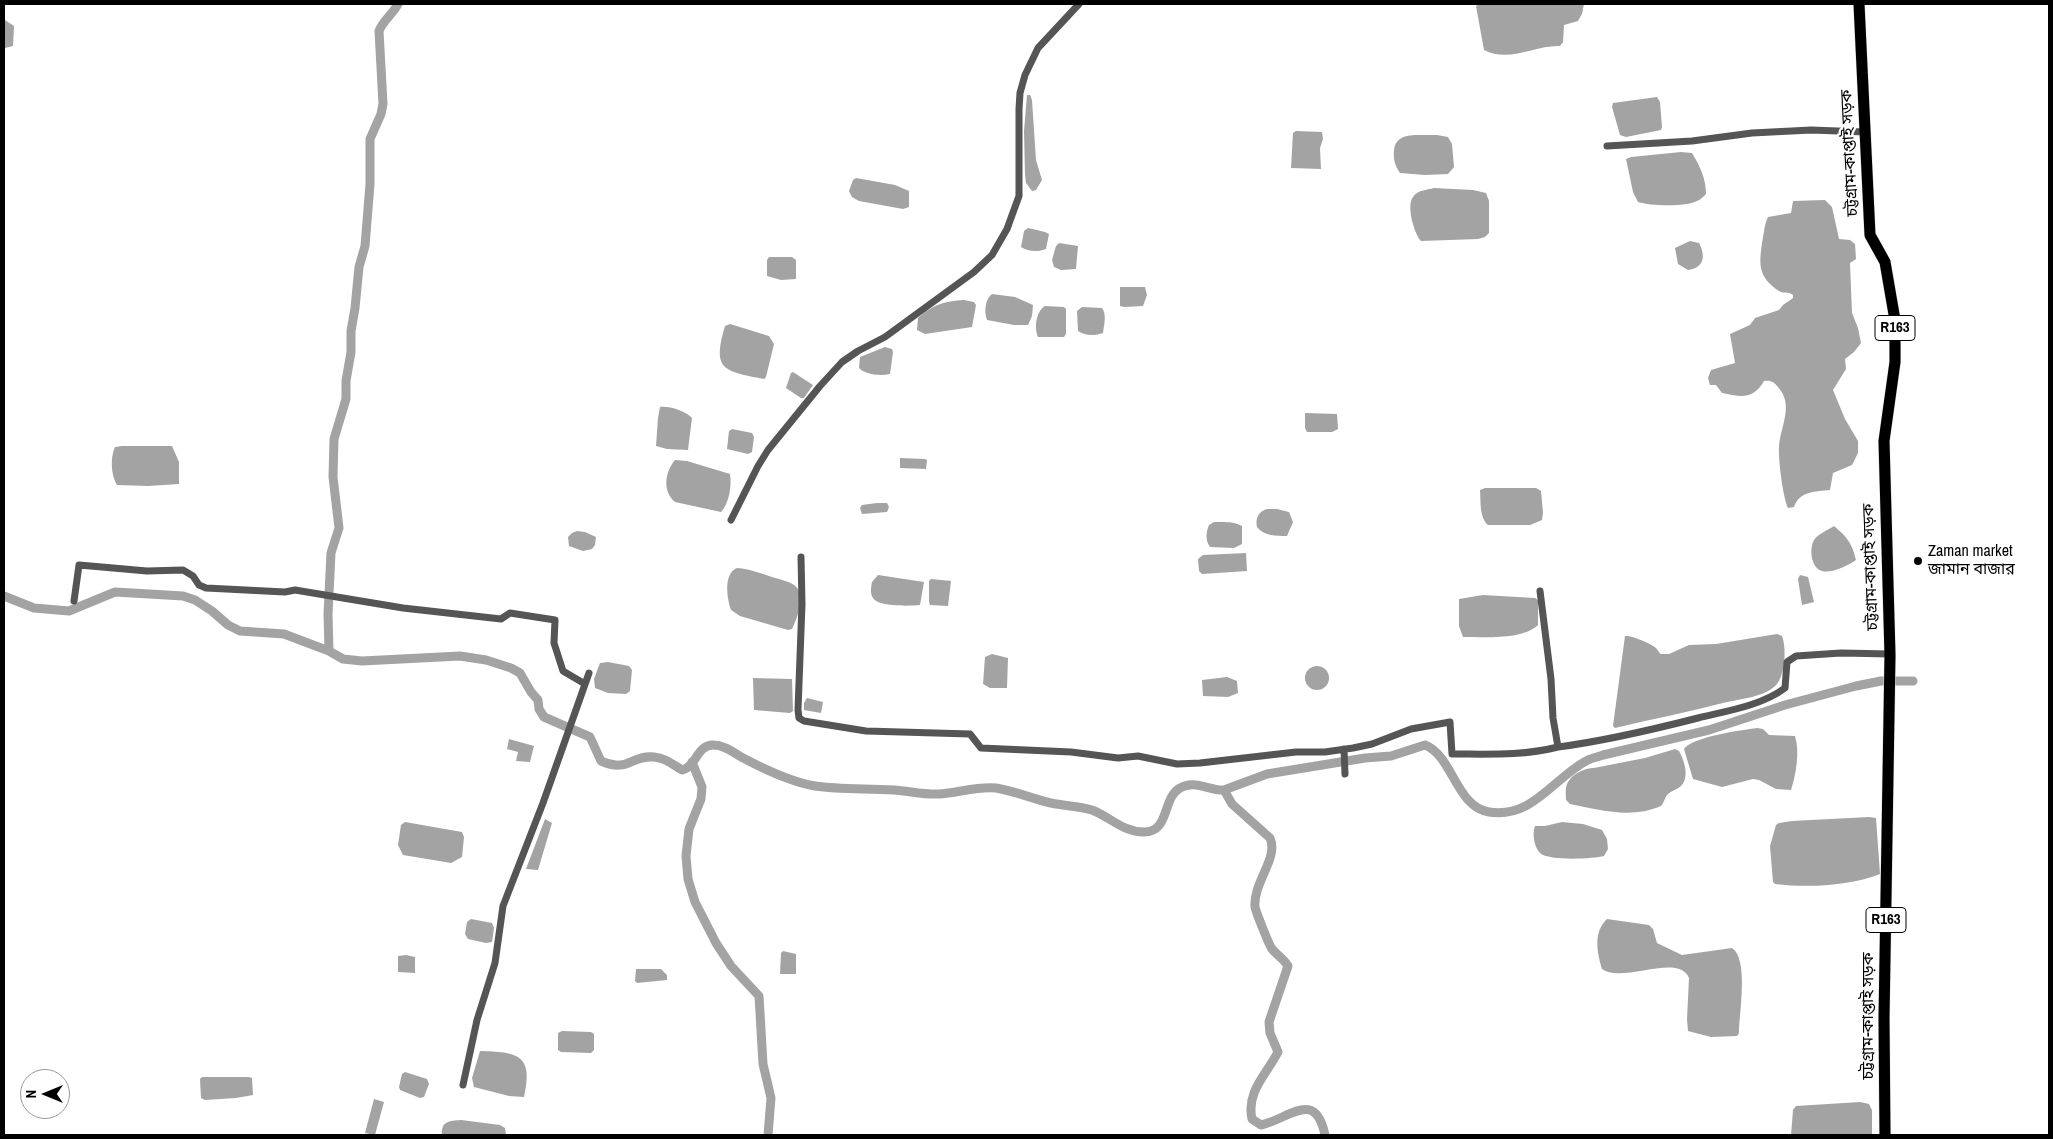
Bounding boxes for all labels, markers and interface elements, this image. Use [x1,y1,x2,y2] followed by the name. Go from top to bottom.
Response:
[1837,89,1863,217] street label: চট্টগ্রাম-কাপ্তাই সড়ক
[1875,316,1915,340] road number: R163
[1859,503,1883,631] street label: চট্টগ্রাম-কাপ্তাই সড়ক
[1928,542,2015,580] place label: Zaman market জামান বাজার
[1912,555,1924,567] marker: Zaman market জামান বাজার
[1866,908,1906,932] road number: R163
[1859,952,1879,1080] street label: চট্টগ্রাম-কাপ্তাই সড়ক
[20,1069,70,1119] north arrow
[22,1090,40,1098] text: N

